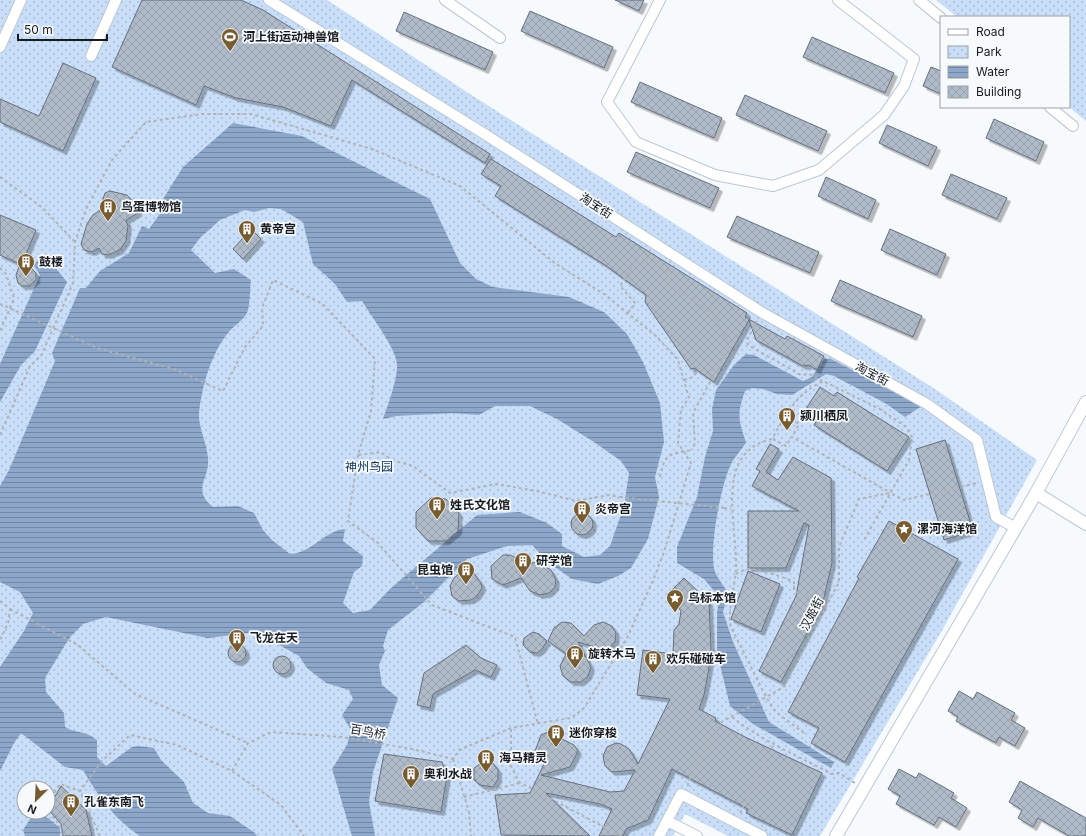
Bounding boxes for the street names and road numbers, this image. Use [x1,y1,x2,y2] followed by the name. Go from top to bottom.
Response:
[577,189,615,222] street label: 淘宝街
[853,358,892,389] street label: 淘宝街
[796,594,827,633] street label: 汉姬街
[349,721,387,742] street label: 百鸟桥

